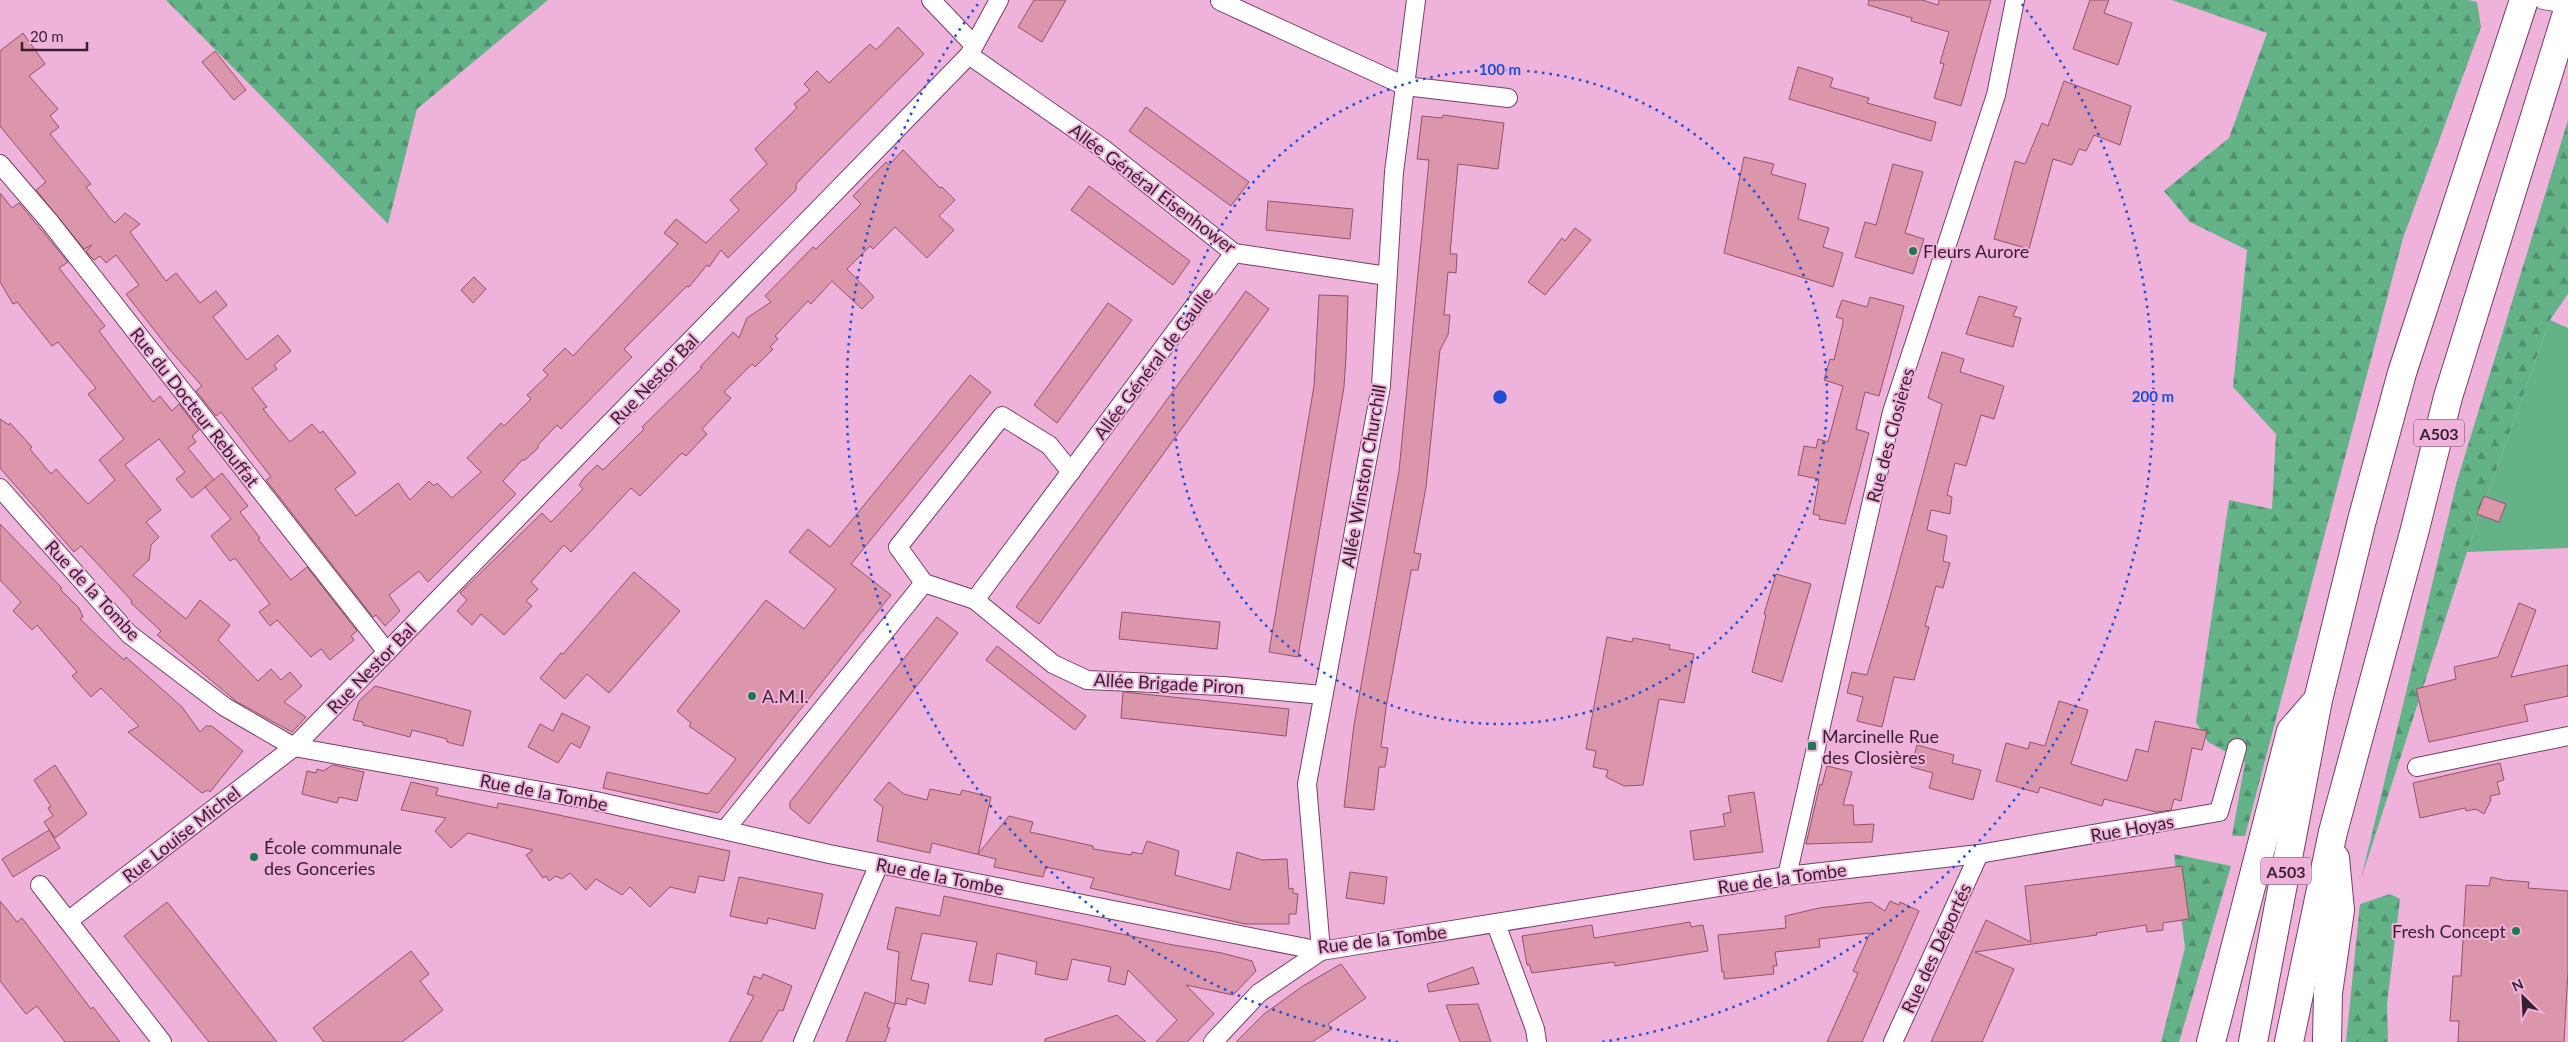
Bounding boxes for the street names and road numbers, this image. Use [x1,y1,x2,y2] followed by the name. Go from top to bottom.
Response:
[1065,118,1241,258] street label: Allée Général Eisenhower
[1089,283,1217,443] street label: Allée Général de Gaulle
[126,323,264,492] street label: Rue du Docteur Rebuffat
[605,329,703,429] street label: Rue Nestor Bal
[1861,365,1919,505] street label: Rue des Closières
[1336,383,1390,569] street label: Allée Winston Churchill
[2414,419,2464,446] road number: A503
[41,535,145,645] street label: Rue de la Tombe
[322,618,420,718] street label: Rue Nestor Bal
[1093,668,1245,698] street label: Allée Brigade Piron
[478,769,610,815] street label: Rue de la Tombe
[118,781,244,887] street label: Rue Louise Michel
[2089,810,2176,846] street label: Rue Hoyas
[874,853,1006,899] street label: Rue de la Tombe
[1716,858,1848,898] street label: Rue de la Tombe
[2261,858,2311,884] road number: A503
[1896,879,1976,1016] street label: Rue des Déportés
[1316,920,1448,958] street label: Rue de la Tombe

